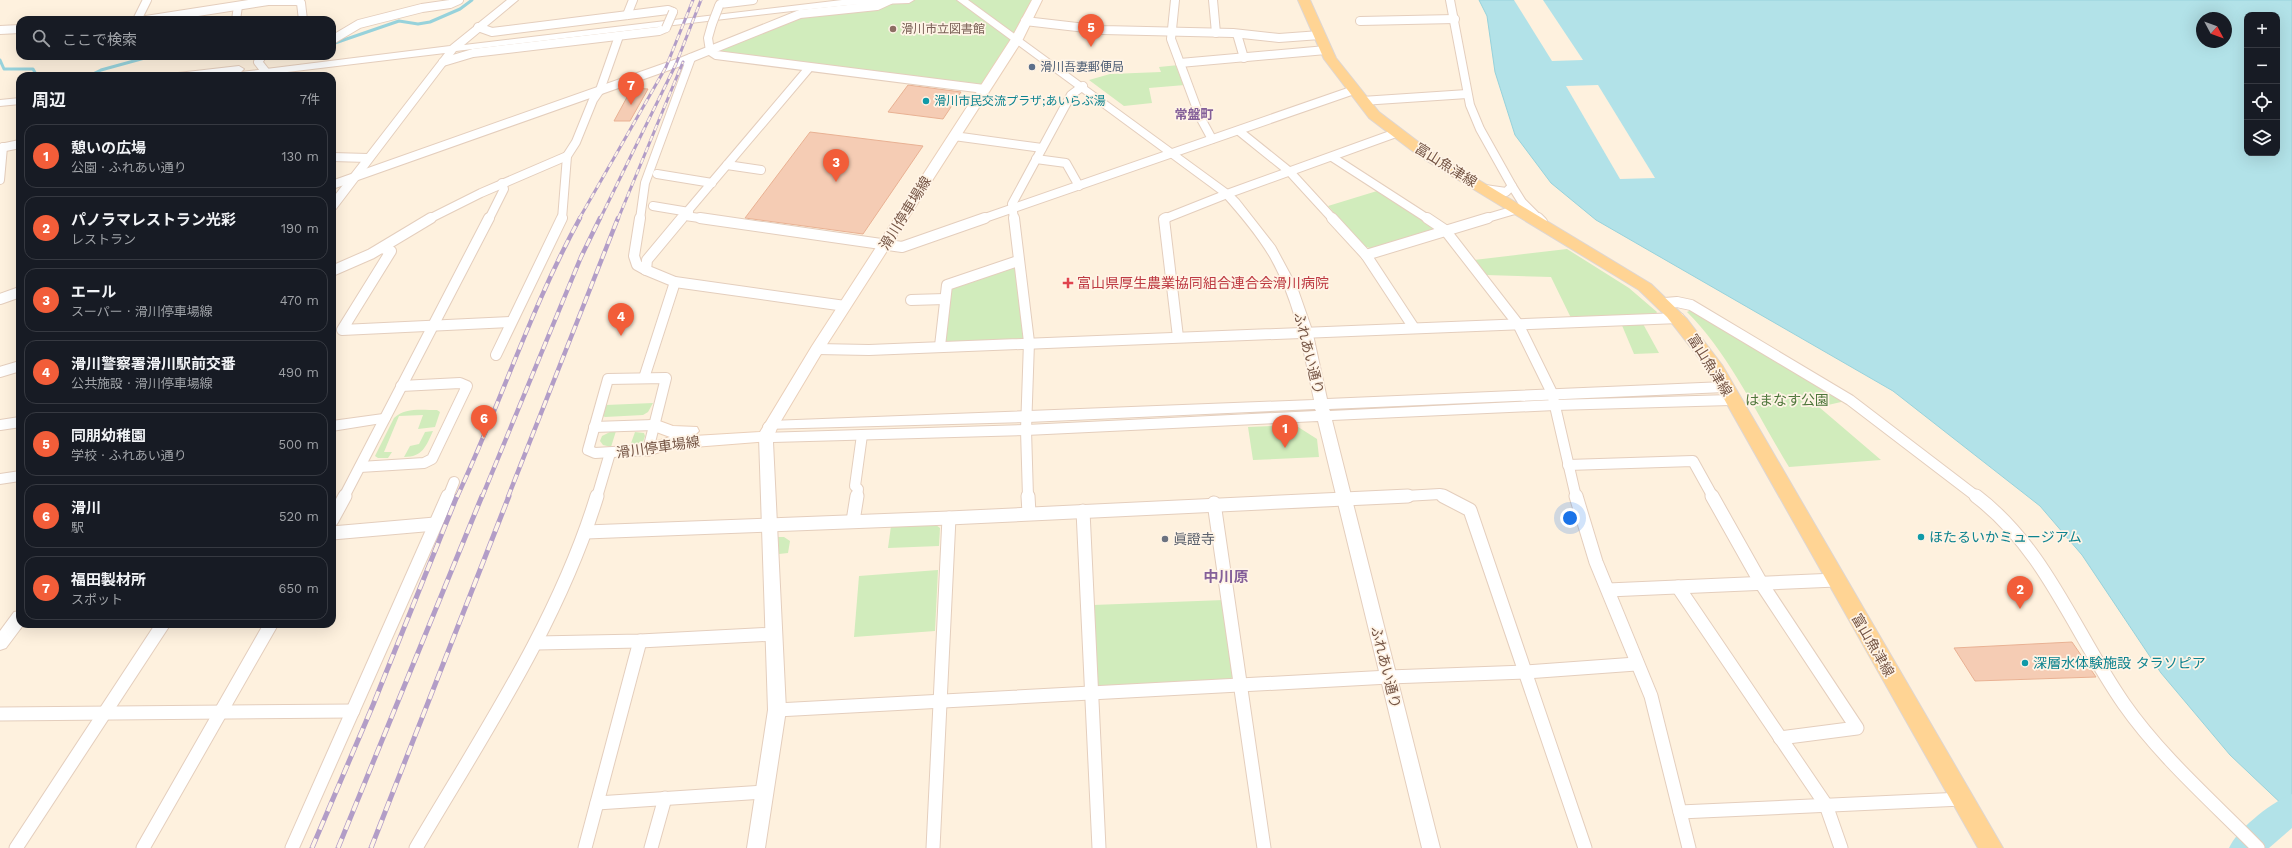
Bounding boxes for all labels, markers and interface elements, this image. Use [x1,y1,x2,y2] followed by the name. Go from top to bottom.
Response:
[2196,12,2232,48] north arrow
[2244,12,2280,156] map controls
[2244,12,2280,48] button: +
[1078,14,1104,47] pin: 5
[16,16,336,60] search box
[901,22,985,36] place label: 滑川市立図書館
[888,24,898,34] marker: 滑川市立図書館
[30,27,52,49] icon: search
[62,31,137,49] text: ここで検索
[2244,48,2280,84] button: −
[1040,60,1124,74] place label: 滑川吾妻郵便局
[1027,62,1037,72] marker: 滑川吾妻郵便局
[618,72,644,105] pin: 7
[2244,84,2280,120] button: locate
[32,90,66,110] text: 周辺
[300,92,320,107] text: 7件
[934,94,1106,108] place label: 滑川市民交流プラザ;あいらぶ湯
[921,96,931,106] marker: 滑川市民交流プラザ;あいらぶ湯
[1174,107,1214,122] district label: 常盤町
[2244,120,2280,156] button: layers
[71,139,146,157] text: 憩いの広場
[1412,140,1480,190] street label: 富山魚津線
[43,149,49,164] text: 1
[281,149,319,164] text: 130 m
[823,149,849,182] pin: 3
[71,160,187,175] text: 公園 · ふれあい通り
[876,173,934,253] street label: 滑川停車場線
[71,211,236,229] text: パノラマレストラン光彩
[42,221,50,236] text: 2
[281,221,319,236] text: 190 m
[71,232,136,247] text: レストラン
[1077,275,1329,291] place label: 富山県厚生農業協同組合連合会滑川病院
[1062,277,1074,289] marker: 富山県厚生農業協同組合連合会滑川病院
[71,283,116,301] text: エール
[42,293,50,308] text: 3
[280,293,319,308] text: 470 m
[608,303,634,336] pin: 4
[71,304,213,319] text: スーパー · 滑川停車場線
[1291,310,1327,396] street label: ふれあい通り
[1685,331,1735,399] street label: 富山魚津線
[71,355,236,373] text: 滑川警察署滑川駅前交番
[42,365,50,380] text: 4
[278,365,319,380] text: 490 m
[71,376,213,391] text: 公共施設 · 滑川停車場線
[1745,392,1829,408] park label: はまなす公園
[471,405,497,438] pin: 6
[1272,415,1298,448] pin: 1
[71,427,146,445] text: 同朋幼稚園
[615,433,701,461] street label: 滑川停車場線
[42,437,50,452] text: 5
[278,437,319,452] text: 500 m
[71,448,187,463] text: 学校 · ふれあい通り
[71,499,101,517] text: 滑川
[1560,508,1580,528] your location
[42,509,50,524] text: 6
[279,509,319,524] text: 520 m
[71,520,84,535] text: 駅
[1929,529,2082,545] place label: ほたるいかミュージアム
[1173,531,1215,547] place label: 眞證寺
[1916,532,1926,542] marker: ほたるいかミュージアム
[1160,534,1170,544] marker: 眞證寺
[1203,568,1249,586] district label: 中川原
[71,571,146,589] text: 福田製材所
[2007,576,2033,609] pin: 2
[42,581,50,596] text: 7
[279,581,319,596] text: 650 m
[71,592,123,607] text: スポット
[1849,611,1897,679] street label: 富山魚津線
[1368,624,1404,710] street label: ふれあい通り
[2033,655,2206,671] place label: 深層水体験施設 タラソピア
[2020,658,2030,668] marker: 深層水体験施設 タラソピア

